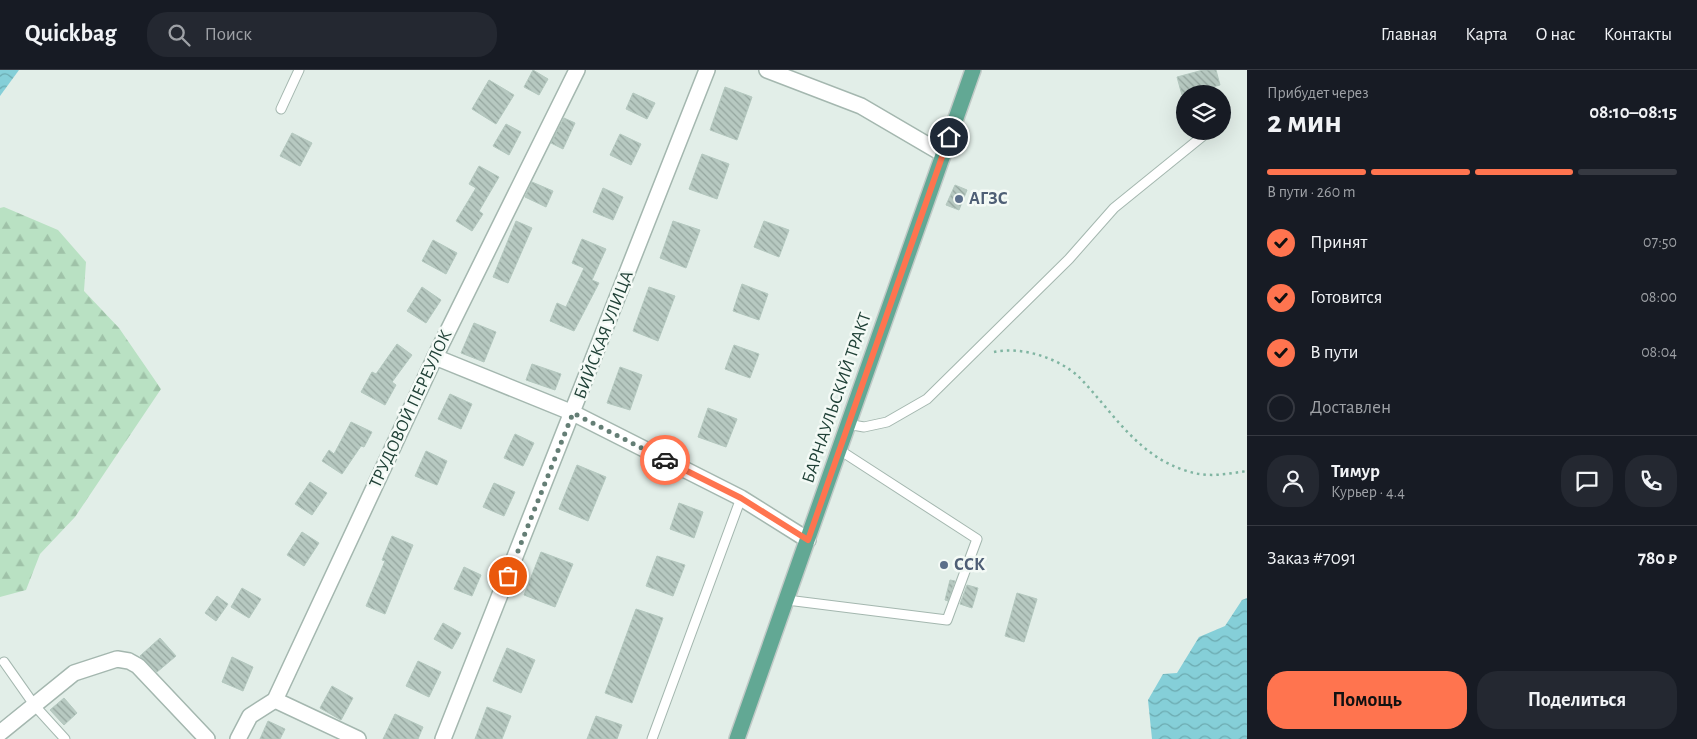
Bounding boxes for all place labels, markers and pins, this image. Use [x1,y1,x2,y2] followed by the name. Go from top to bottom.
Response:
[928,116,970,158] pin
[969,190,1008,208] place label: АГЗС
[953,193,965,205] marker: АГЗС
[487,555,529,597] pin
[954,556,985,574] place label: ССК
[938,559,950,571] marker: ССК

